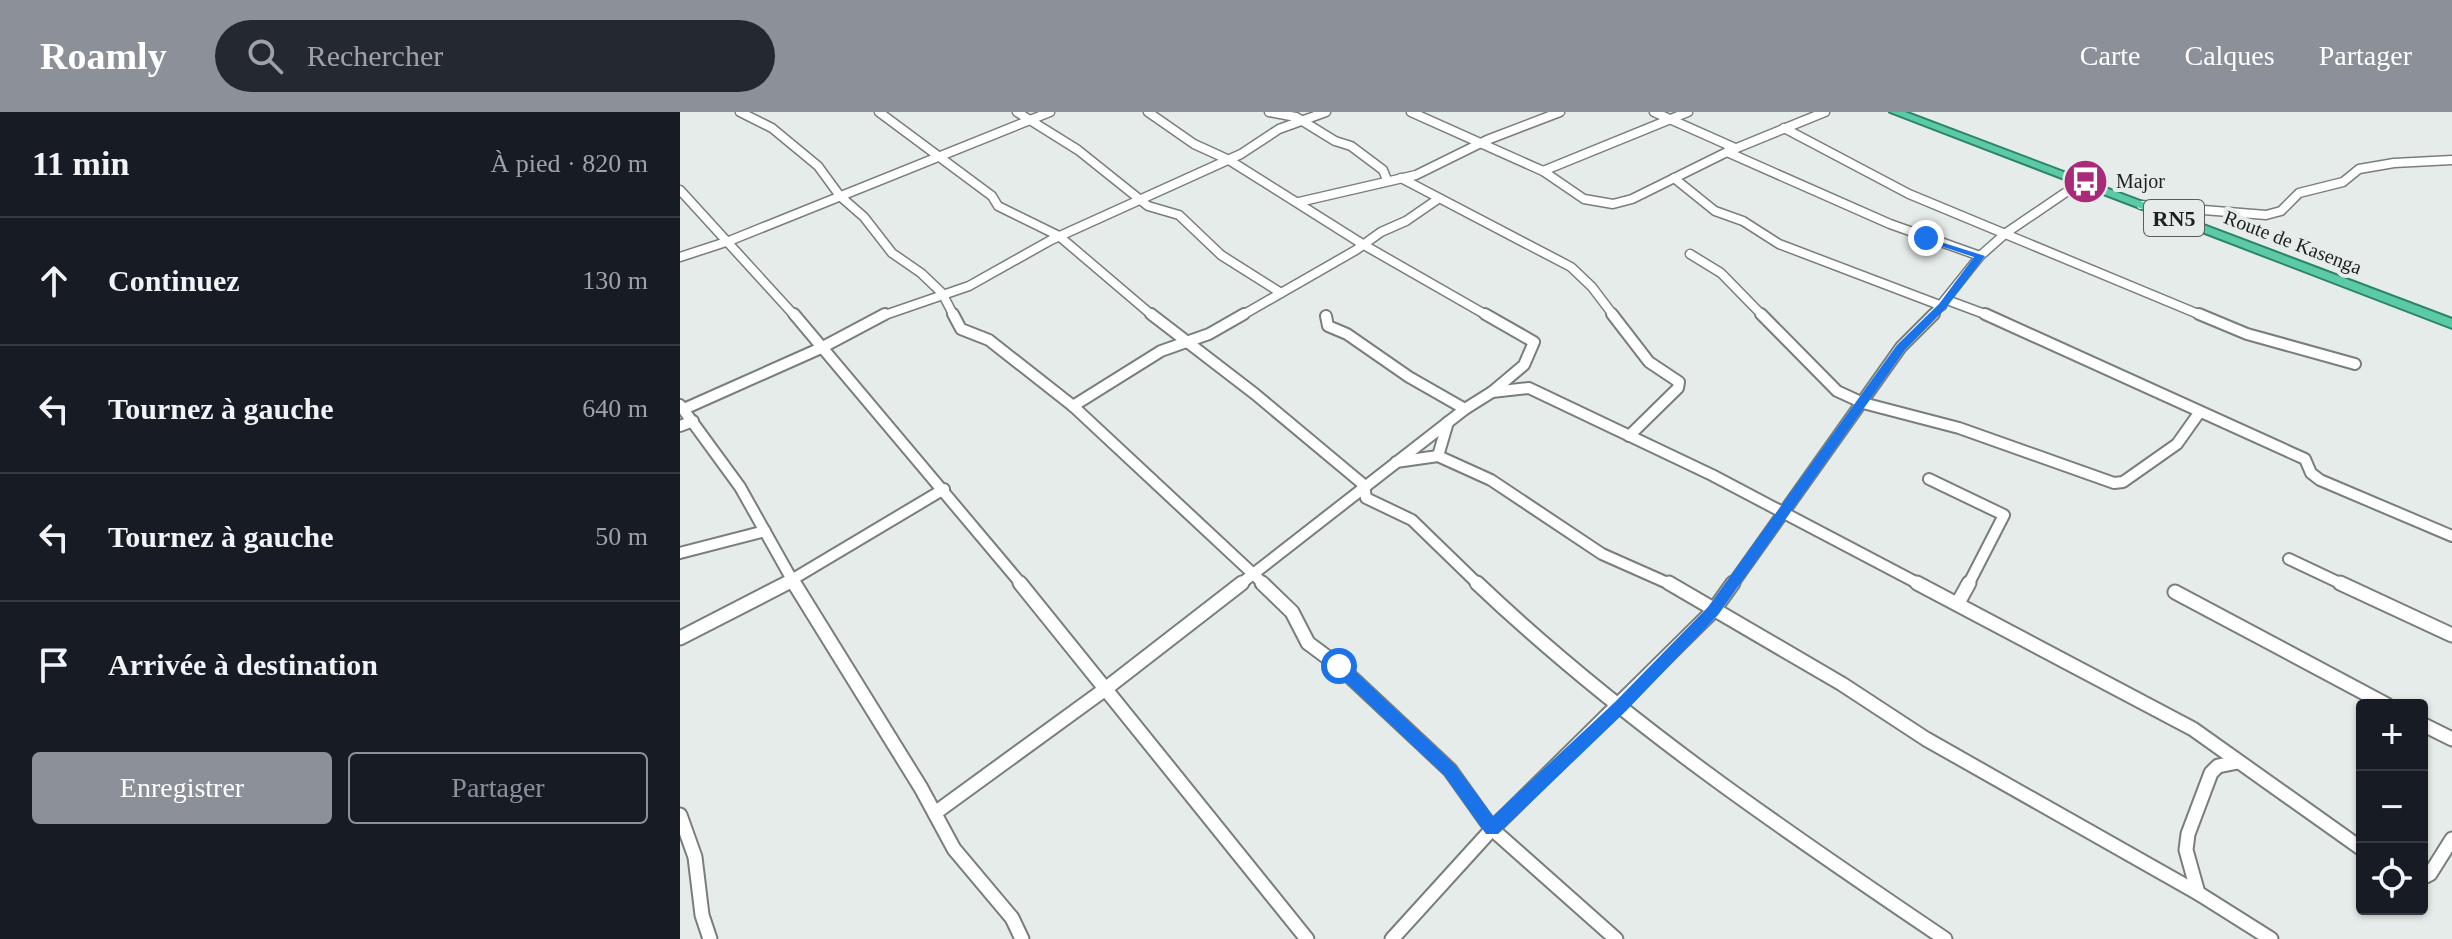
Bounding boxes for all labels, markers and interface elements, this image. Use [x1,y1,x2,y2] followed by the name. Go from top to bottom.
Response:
[215,20,775,92] search box
[243,34,287,78] icon: search
[40,35,167,77] text: Roamly
[307,39,443,72] text: Rechercher
[2080,40,2140,71] text: Carte
[2184,40,2275,71] text: Calques
[2319,40,2412,71] text: Partager
[32,145,129,182] text: 11 min
[491,149,648,178] text: À pied · 820 m
[2061,157,2109,205] bus stop icon: Major
[2116,170,2165,193] place label: Major
[2144,200,2204,236] road number: RN5
[2221,206,2365,279] street label: Route de Kasenga
[1908,220,1944,256] route end
[32,259,76,303] icon: ahead
[108,264,240,297] text: Continuez
[582,266,648,295] text: 130 m
[32,387,76,431] icon: left
[108,392,334,425] text: Tournez à gauche
[582,394,648,423] text: 640 m
[32,515,76,559] icon: left
[108,520,334,553] text: Tournez à gauche
[595,522,648,551] text: 50 m
[32,643,76,687] icon: arrive
[108,648,378,681] text: Arrivée à destination
[1321,648,1357,684] route start
[2356,699,2428,915] map controls
[2356,699,2428,771] button: +
[32,752,332,824] button: Enregistrer
[348,752,648,824] button: Partager
[2356,771,2428,843] button: −
[2356,843,2428,915] button: locate

